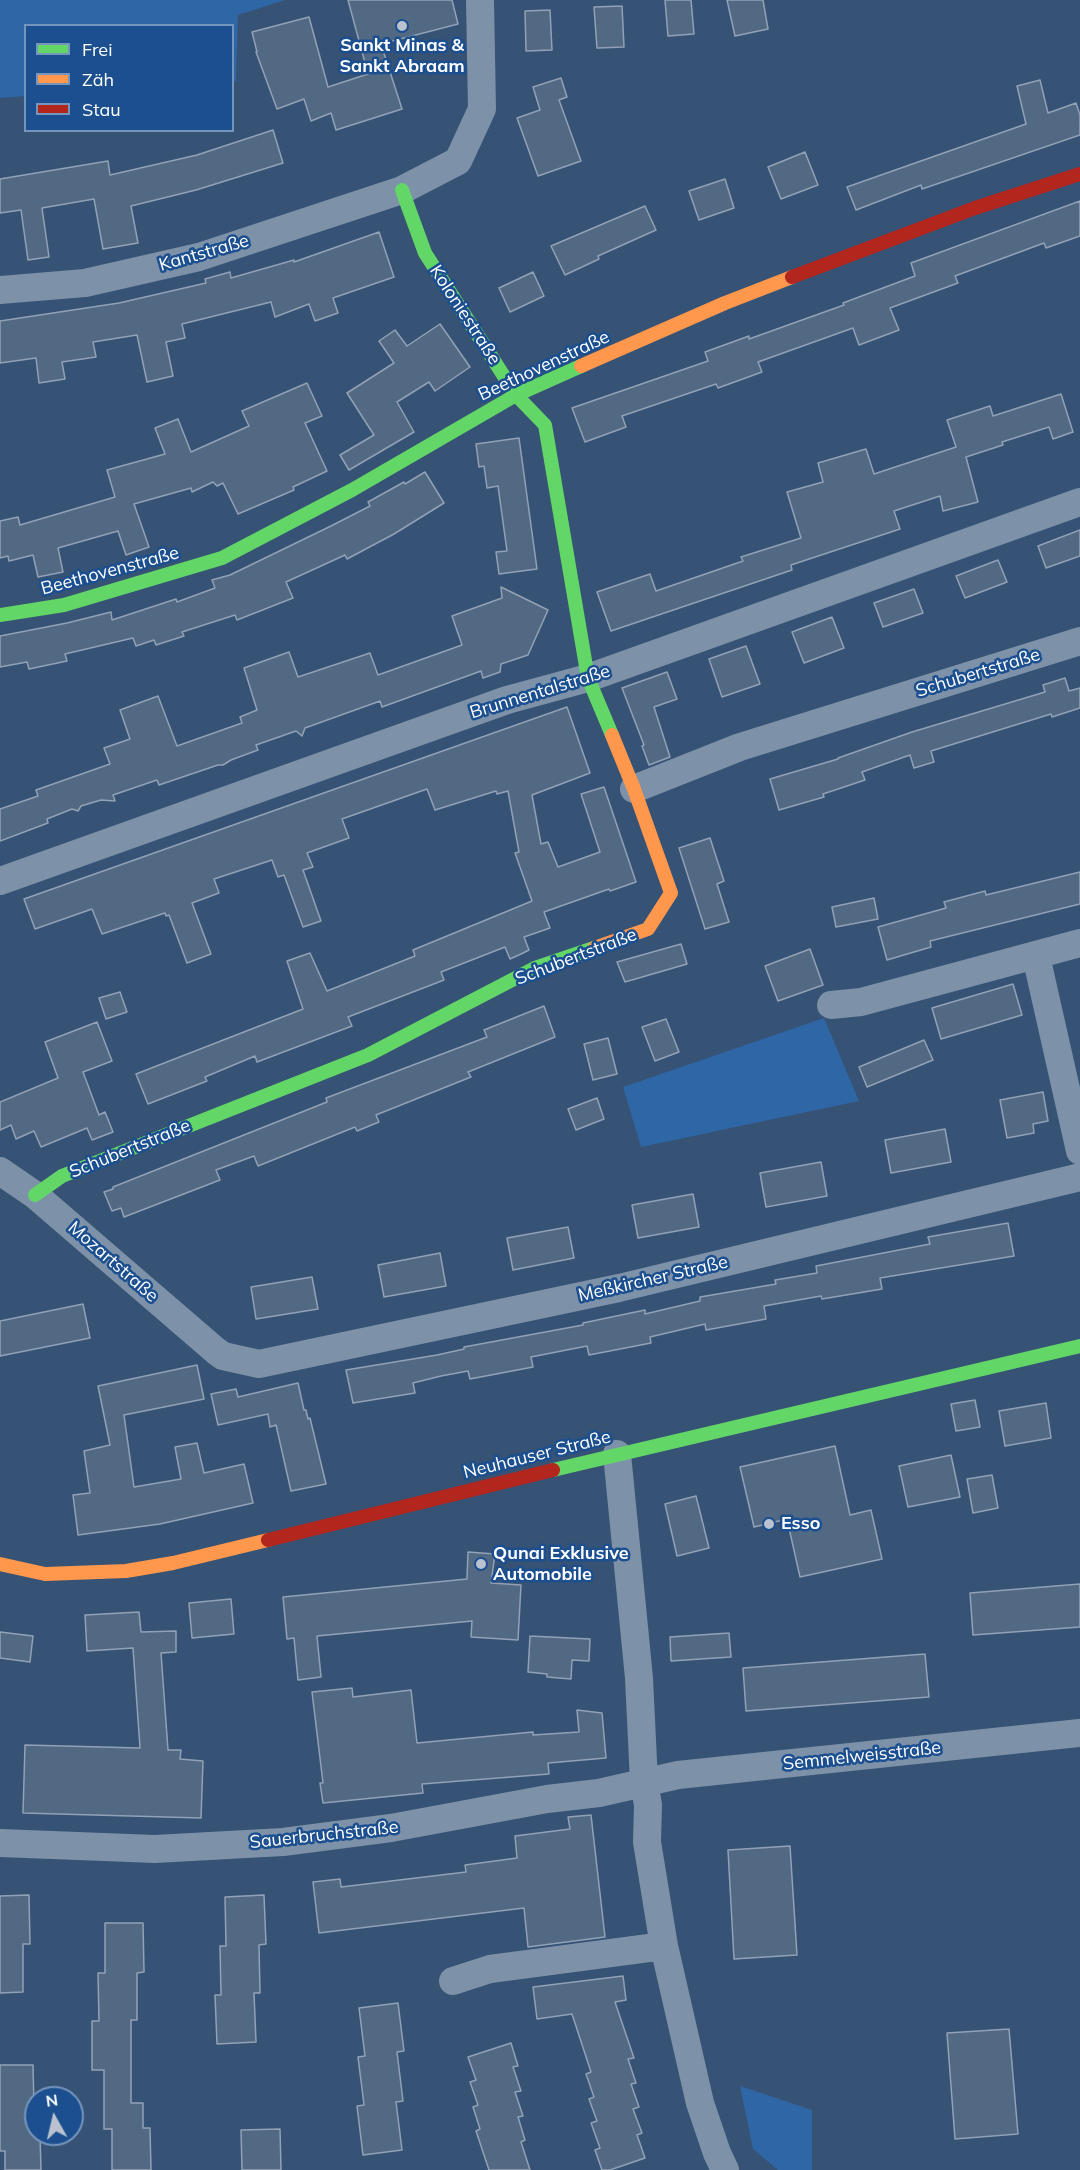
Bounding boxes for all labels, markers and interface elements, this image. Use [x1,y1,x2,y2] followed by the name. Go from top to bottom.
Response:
[395,19,409,33] marker: Sankt Minas & Sankt Abraam
[24,24,234,132] legend
[339,35,465,78] place label: Sankt Minas & Sankt Abraam
[82,38,112,61] text: Frei
[82,68,114,91] text: Zäh
[82,98,121,121] text: Stau
[156,230,252,276] street label: Kantstraße
[425,261,505,369] street label: Koloniestraße
[475,326,613,406] street label: Beethovenstraße
[39,542,181,600] street label: Beethovenstraße
[913,644,1043,702] street label: Schubertstraße
[467,660,613,724] street label: Brunnentalstraße
[512,924,640,990] street label: Schubertstraße
[66,1115,194,1183] street label: Schubertstraße
[63,1217,163,1307] street label: Mozartstraße
[576,1251,730,1307] street label: Meßkircher Straße
[461,1426,613,1484] street label: Neuhauser Straße
[781,1513,820,1535] place label: Esso
[762,1517,776,1531] marker: Esso
[493,1543,629,1586] place label: Qunai Exklusive Automobile
[474,1557,488,1571] marker: Qunai Exklusive Automobile
[782,1737,942,1775] street label: Semmelweisstraße
[249,1816,399,1854] street label: Sauerbruchstraße
[24,2086,84,2146] north arrow
[44,2089,59,2111] text: N

